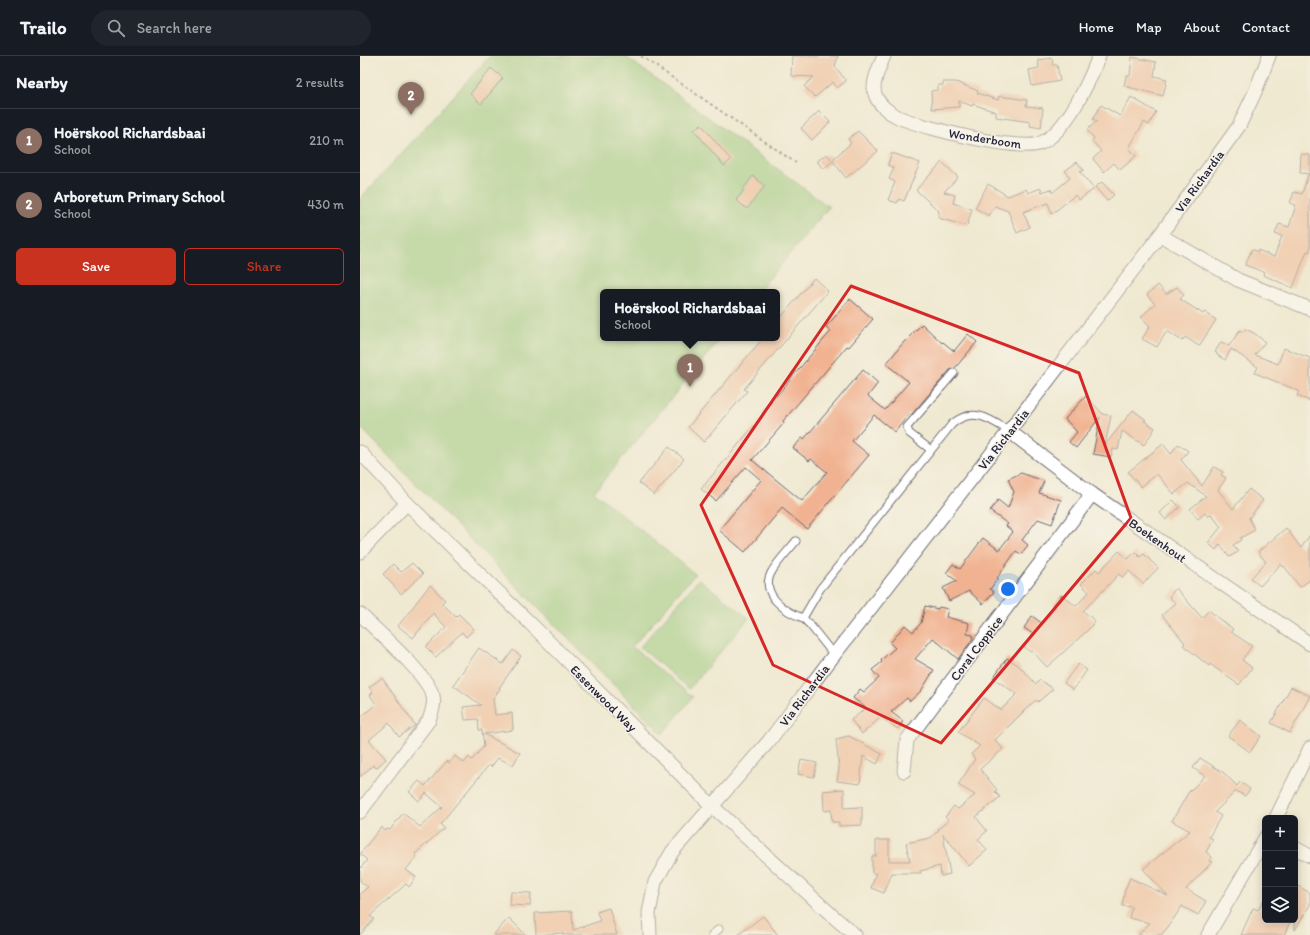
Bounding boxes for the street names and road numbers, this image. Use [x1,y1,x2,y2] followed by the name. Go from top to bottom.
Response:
[947,125,1023,152] street label: Wonderboom
[1172,147,1227,215] street label: Via Richardia
[975,405,1032,473] street label: Via Richardia
[1126,515,1189,566] street label: Boekenhout
[947,613,1006,684] street label: Coral Coppice
[776,661,833,729] street label: Via Richardia
[567,662,640,735] street label: Essenwood Way

